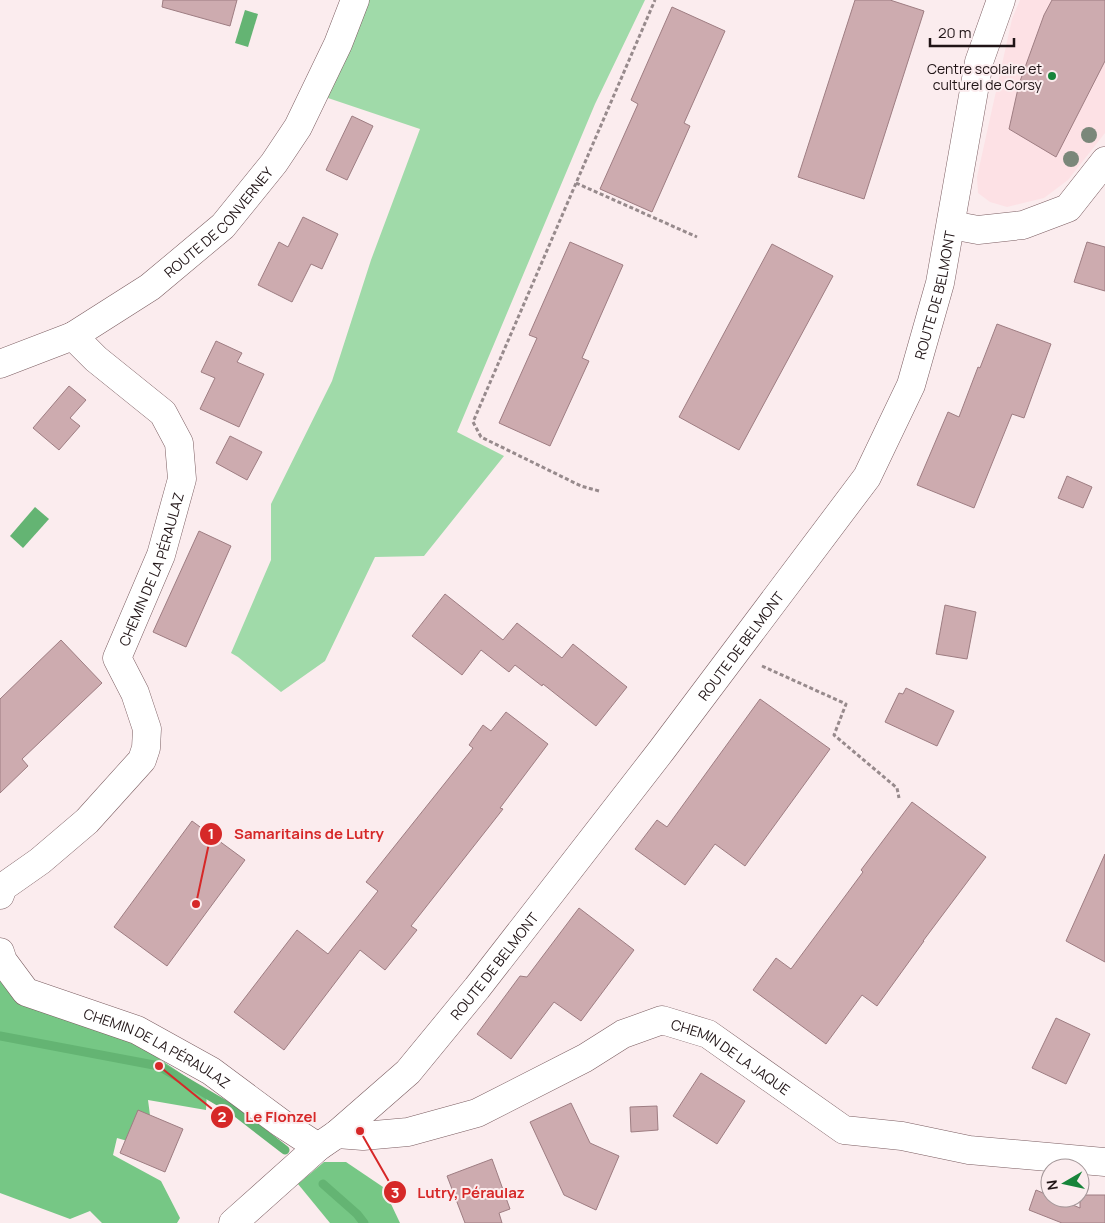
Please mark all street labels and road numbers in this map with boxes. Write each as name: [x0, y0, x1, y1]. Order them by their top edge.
street label: ROUTE DE CONVERNEY: [159, 163, 277, 281]
street label: ROUTE DE BELMONT: [909, 229, 959, 361]
street label: CHEMIN DE LA PÉRAULAZ: [114, 490, 187, 649]
street label: ROUTE DE BELMONT: [693, 587, 788, 704]
street label: ROUTE DE BELMONT: [446, 908, 542, 1023]
street label: CHEMIN DE LA PÉRAULAZ: [81, 1003, 235, 1092]
street label: CHEMIN DE LA JAQUE: [669, 1014, 794, 1099]

